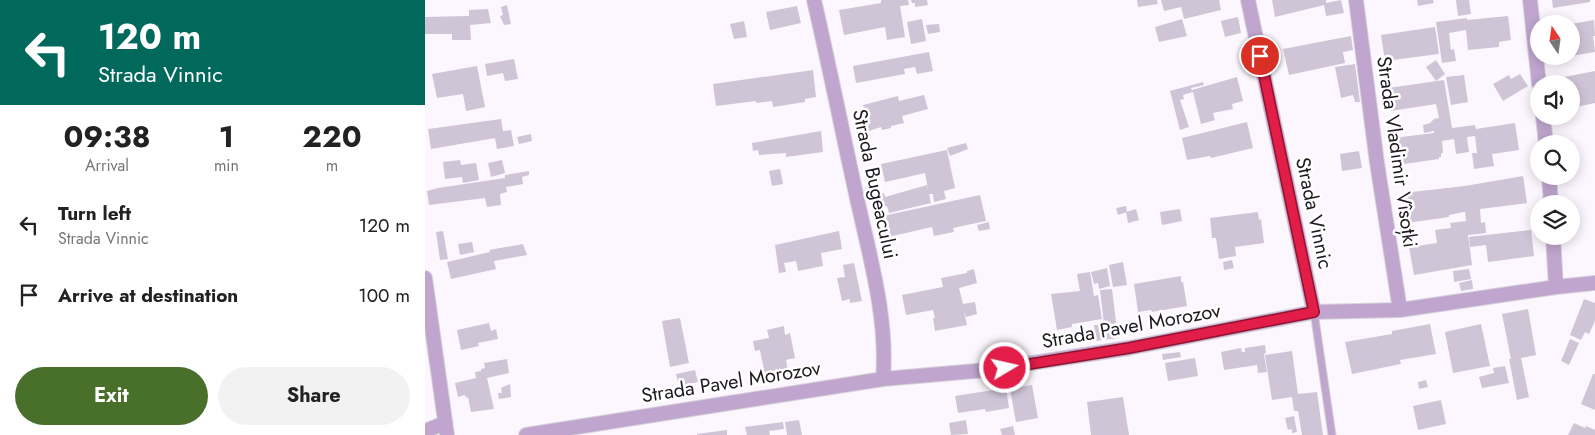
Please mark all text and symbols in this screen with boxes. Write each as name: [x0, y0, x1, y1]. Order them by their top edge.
text: 120 m: [98, 12, 201, 62]
north arrow: [1530, 15, 1580, 65]
map controls: [1530, 15, 1580, 245]
icon: left: [15, 20, 80, 85]
pin: [1239, 35, 1281, 77]
icon: arrive: [1246, 42, 1274, 70]
street label: Strada Vladimir Vîsoțki: [1369, 54, 1425, 250]
text: Strada Vinnic: [98, 58, 223, 90]
button: sound: [1530, 75, 1580, 125]
street label: Strada Bugeacului: [845, 106, 905, 262]
text: 09:38: [63, 115, 150, 158]
text: 1: [219, 115, 234, 158]
text: 220: [302, 115, 362, 158]
button: search: [1530, 135, 1580, 185]
text: Arrival: [85, 154, 129, 177]
text: min: [214, 154, 239, 177]
text: m: [326, 154, 338, 177]
street label: Strada Vinnic: [1288, 155, 1340, 271]
button: layers: [1530, 195, 1580, 245]
text: Turn left: [58, 200, 131, 227]
icon: left: [15, 211, 43, 239]
text: 120 m: [359, 212, 410, 239]
text: Strada Vinnic: [58, 227, 149, 250]
icon: arrive: [15, 281, 43, 309]
text: Arrive at destination: [58, 282, 238, 309]
text: 100 m: [358, 282, 410, 309]
street label: Strada Pavel Morozov: [1039, 296, 1223, 356]
position arrow: [978, 341, 1030, 393]
street label: Strada Pavel Morozov: [639, 353, 823, 410]
button: Exit: [15, 367, 208, 425]
button: Share: [218, 367, 410, 425]

